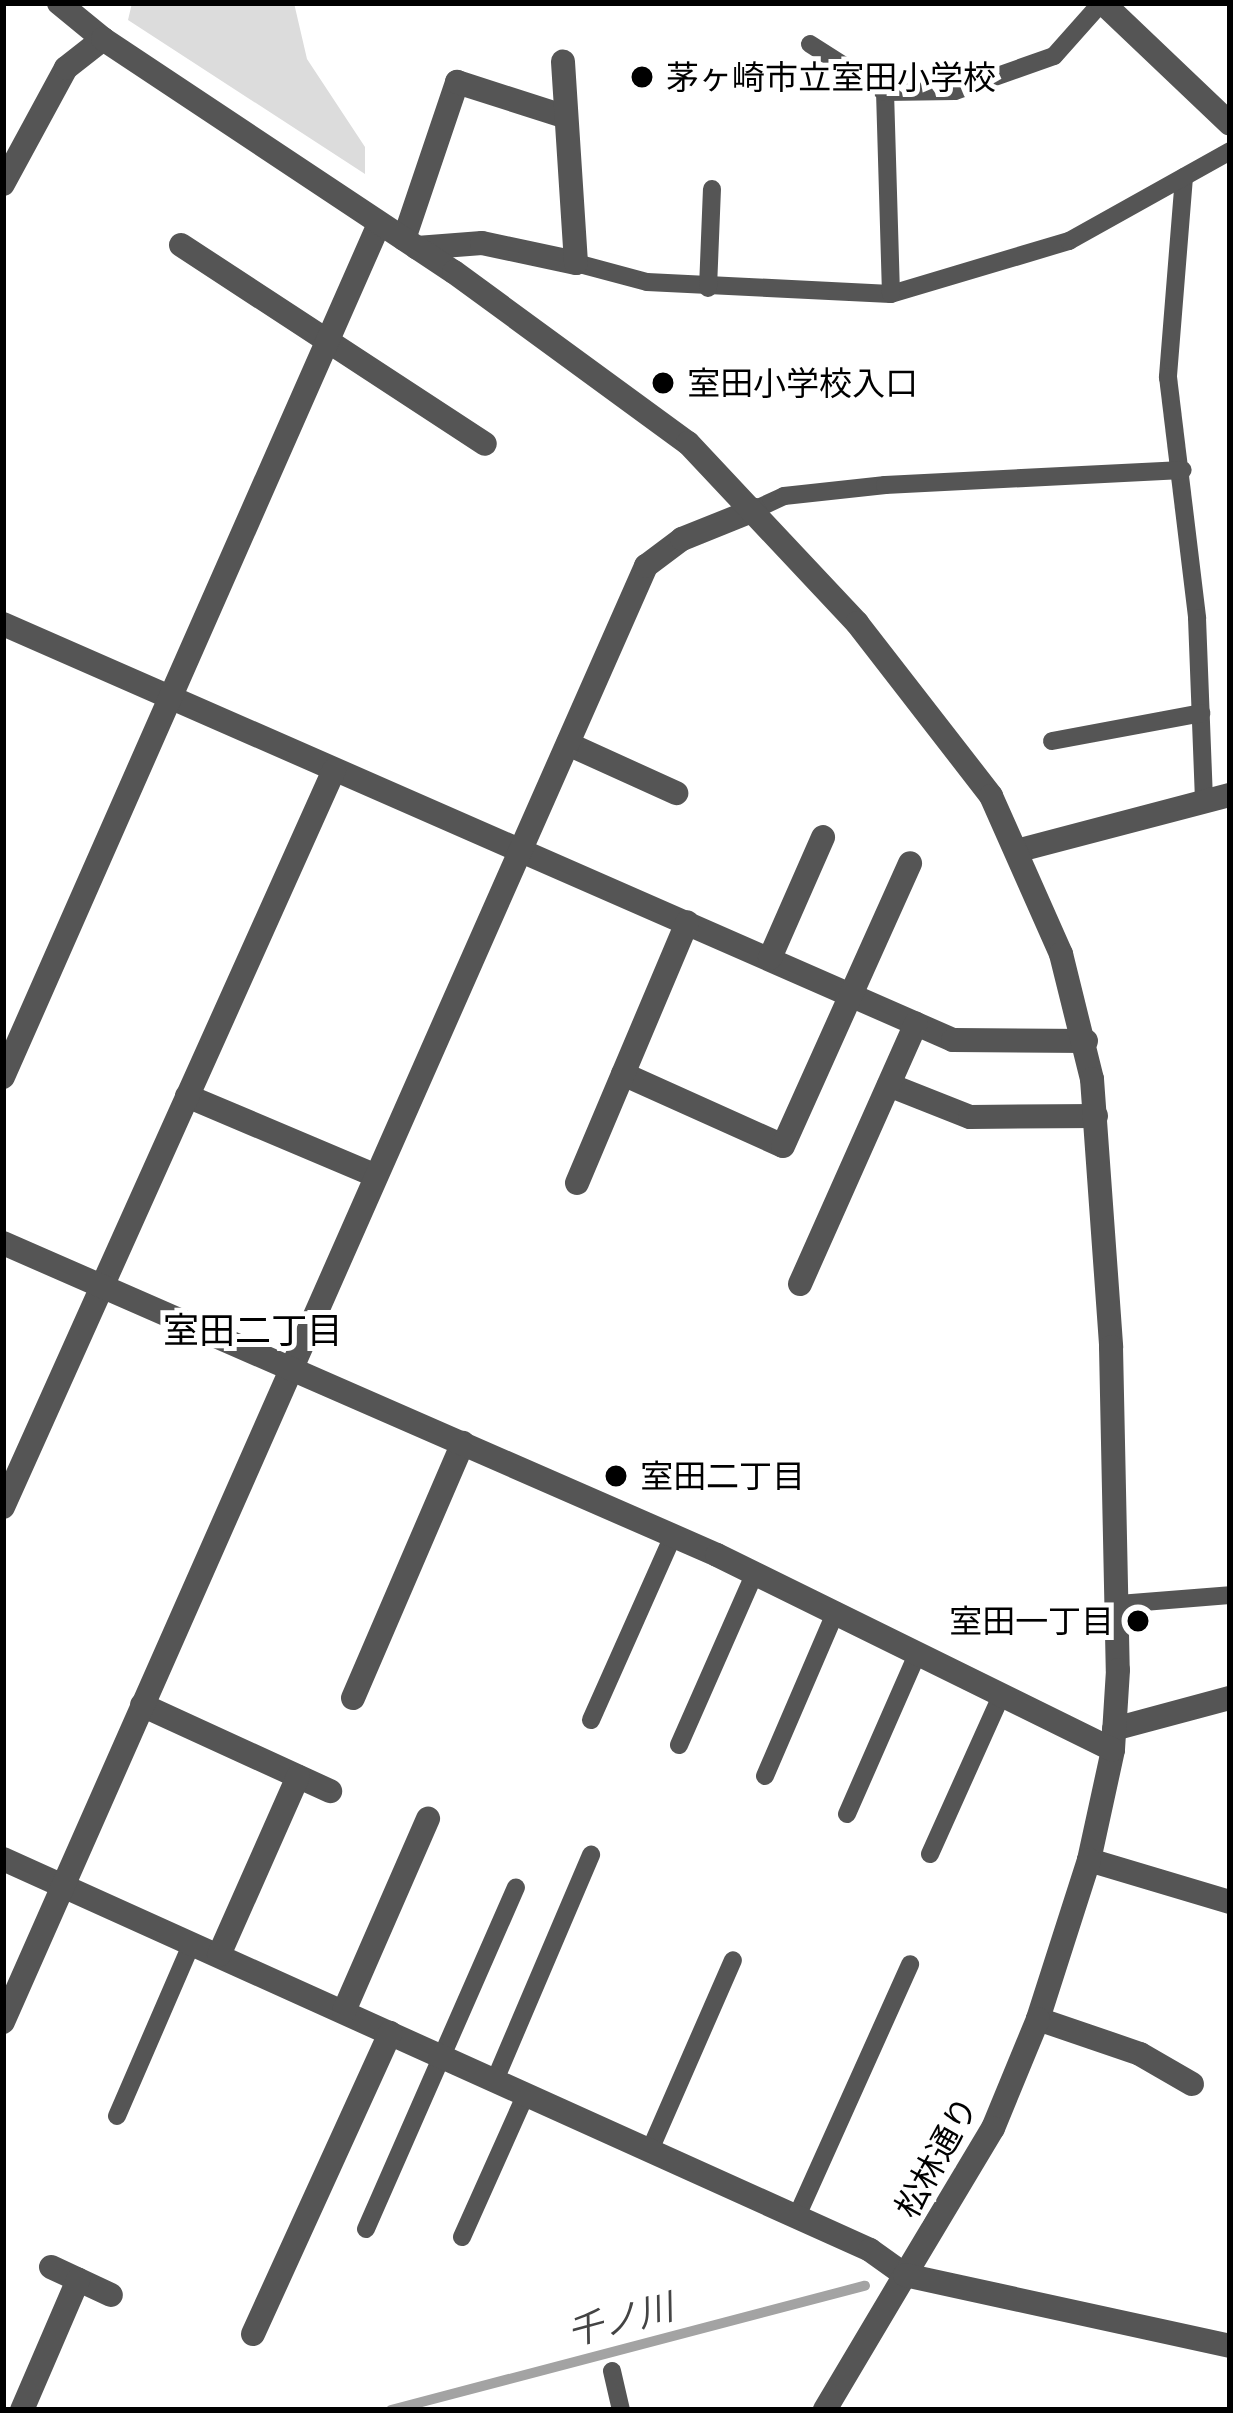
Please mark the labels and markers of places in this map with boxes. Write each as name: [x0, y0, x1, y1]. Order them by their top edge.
place label: 茅ヶ崎市立室田小学校: [666, 57, 996, 97]
marker: 茅ヶ崎市立室田小学校: [629, 64, 655, 90]
place label: 室田小学校入口: [687, 363, 918, 403]
marker: 室田小学校入口: [650, 370, 676, 396]
place label: 室田二丁目: [640, 1456, 805, 1496]
marker: 室田二丁目: [603, 1463, 629, 1489]
place label: 室田一丁目: [949, 1601, 1114, 1641]
marker: 室田一丁目: [1125, 1608, 1151, 1634]

